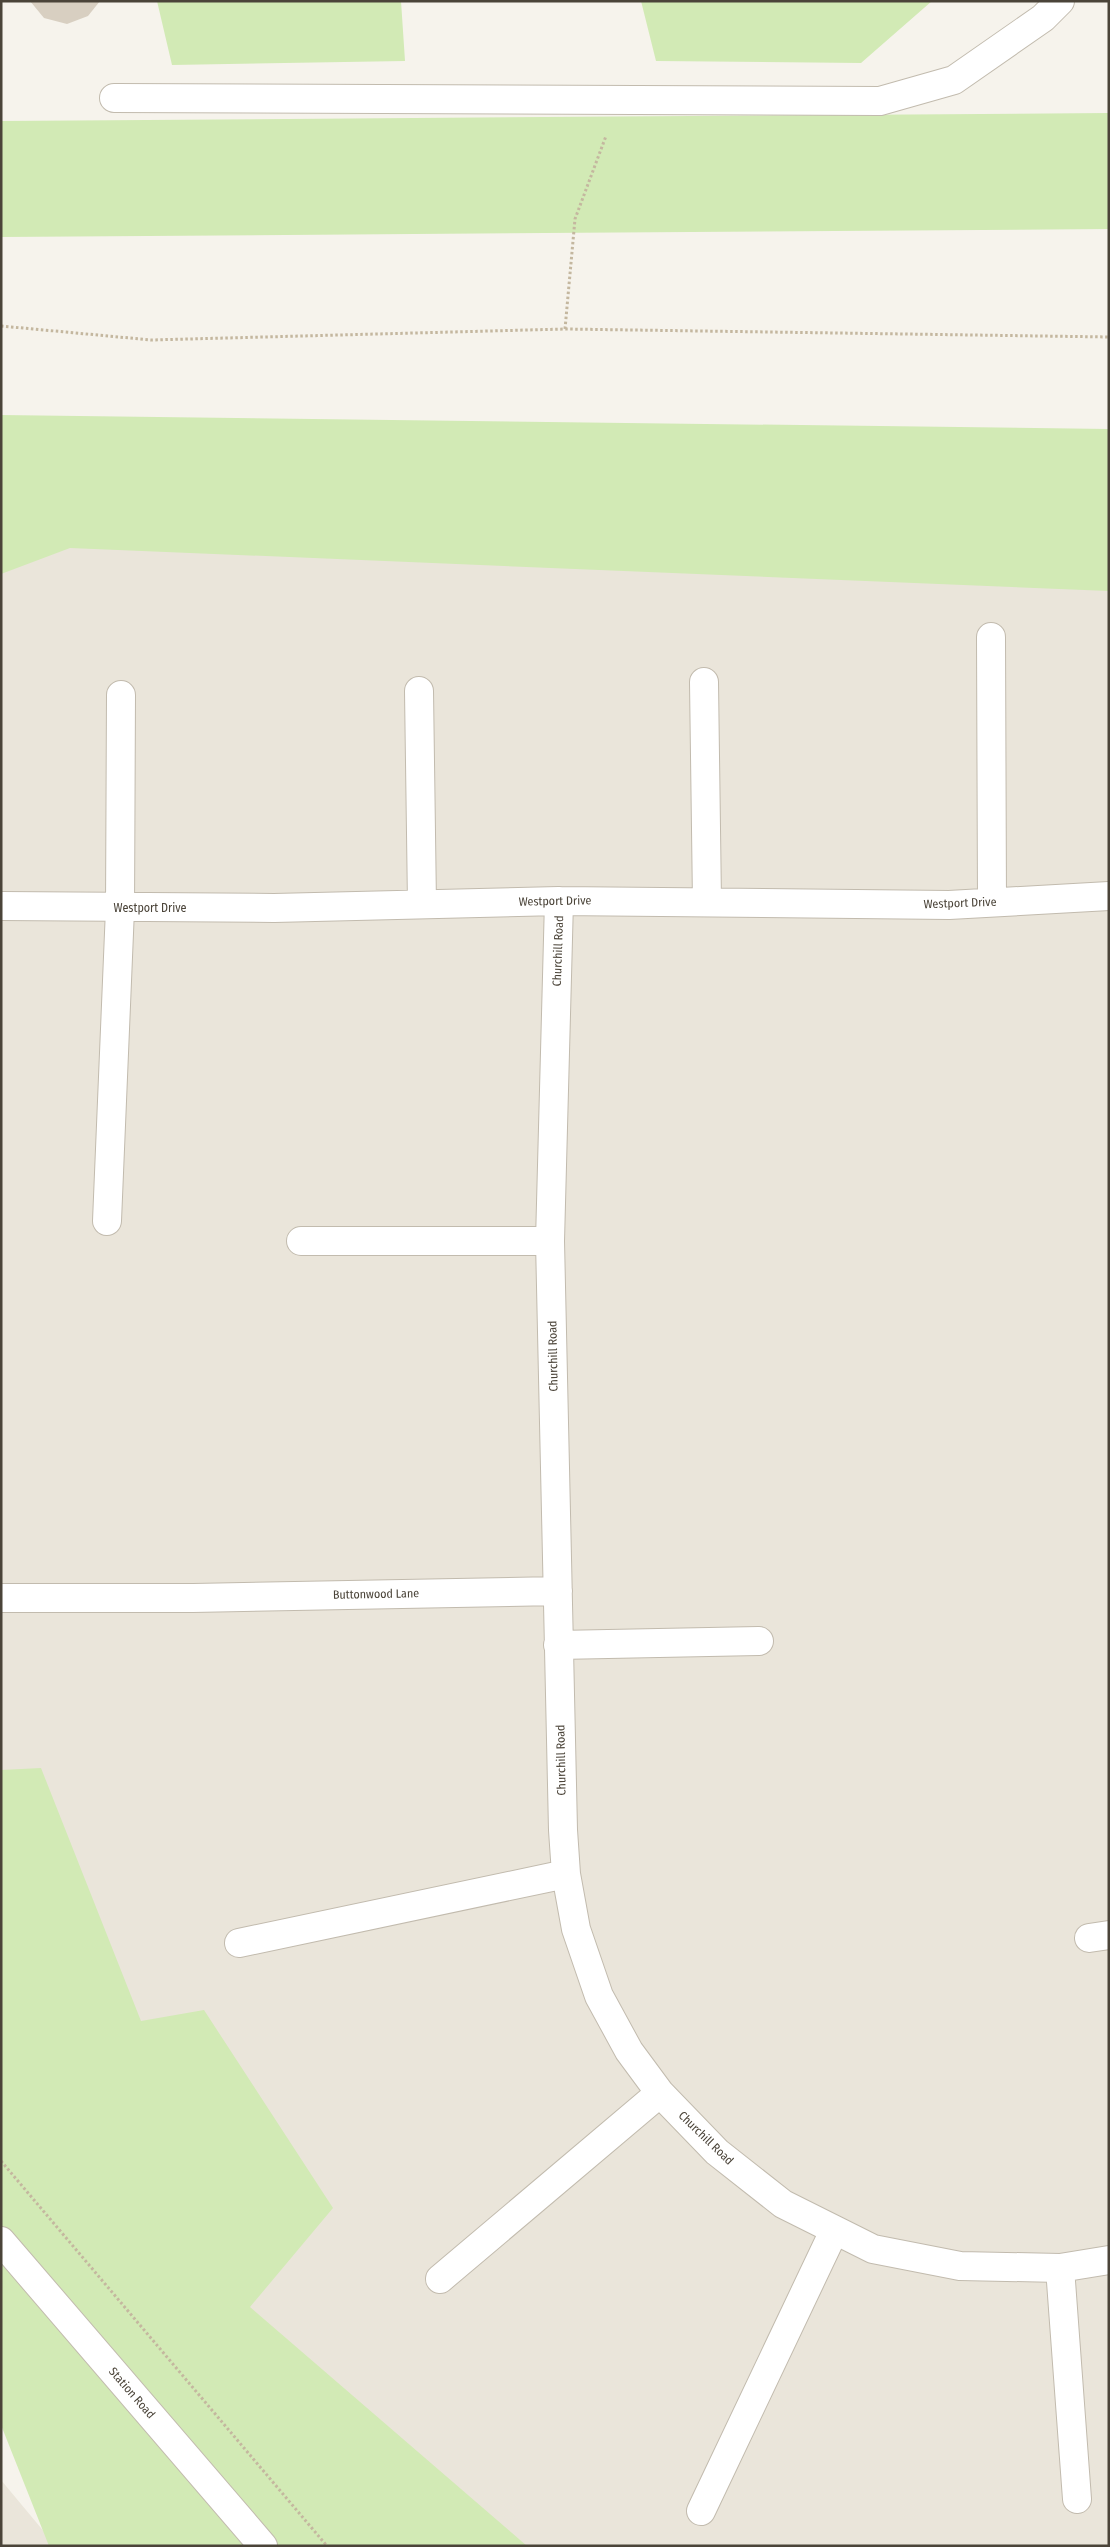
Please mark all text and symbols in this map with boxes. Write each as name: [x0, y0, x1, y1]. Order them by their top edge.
street label: Westport Drive: [518, 893, 592, 909]
street label: Westport Drive: [923, 895, 997, 911]
street label: Westport Drive: [114, 901, 187, 915]
street label: Churchill Road: [550, 915, 566, 987]
street label: Churchill Road: [545, 1320, 561, 1392]
street label: Buttonwood Lane: [333, 1586, 419, 1602]
street label: Churchill Road: [553, 1724, 569, 1796]
street label: Churchill Road: [676, 2108, 736, 2168]
street label: Station Road: [106, 2365, 158, 2421]

